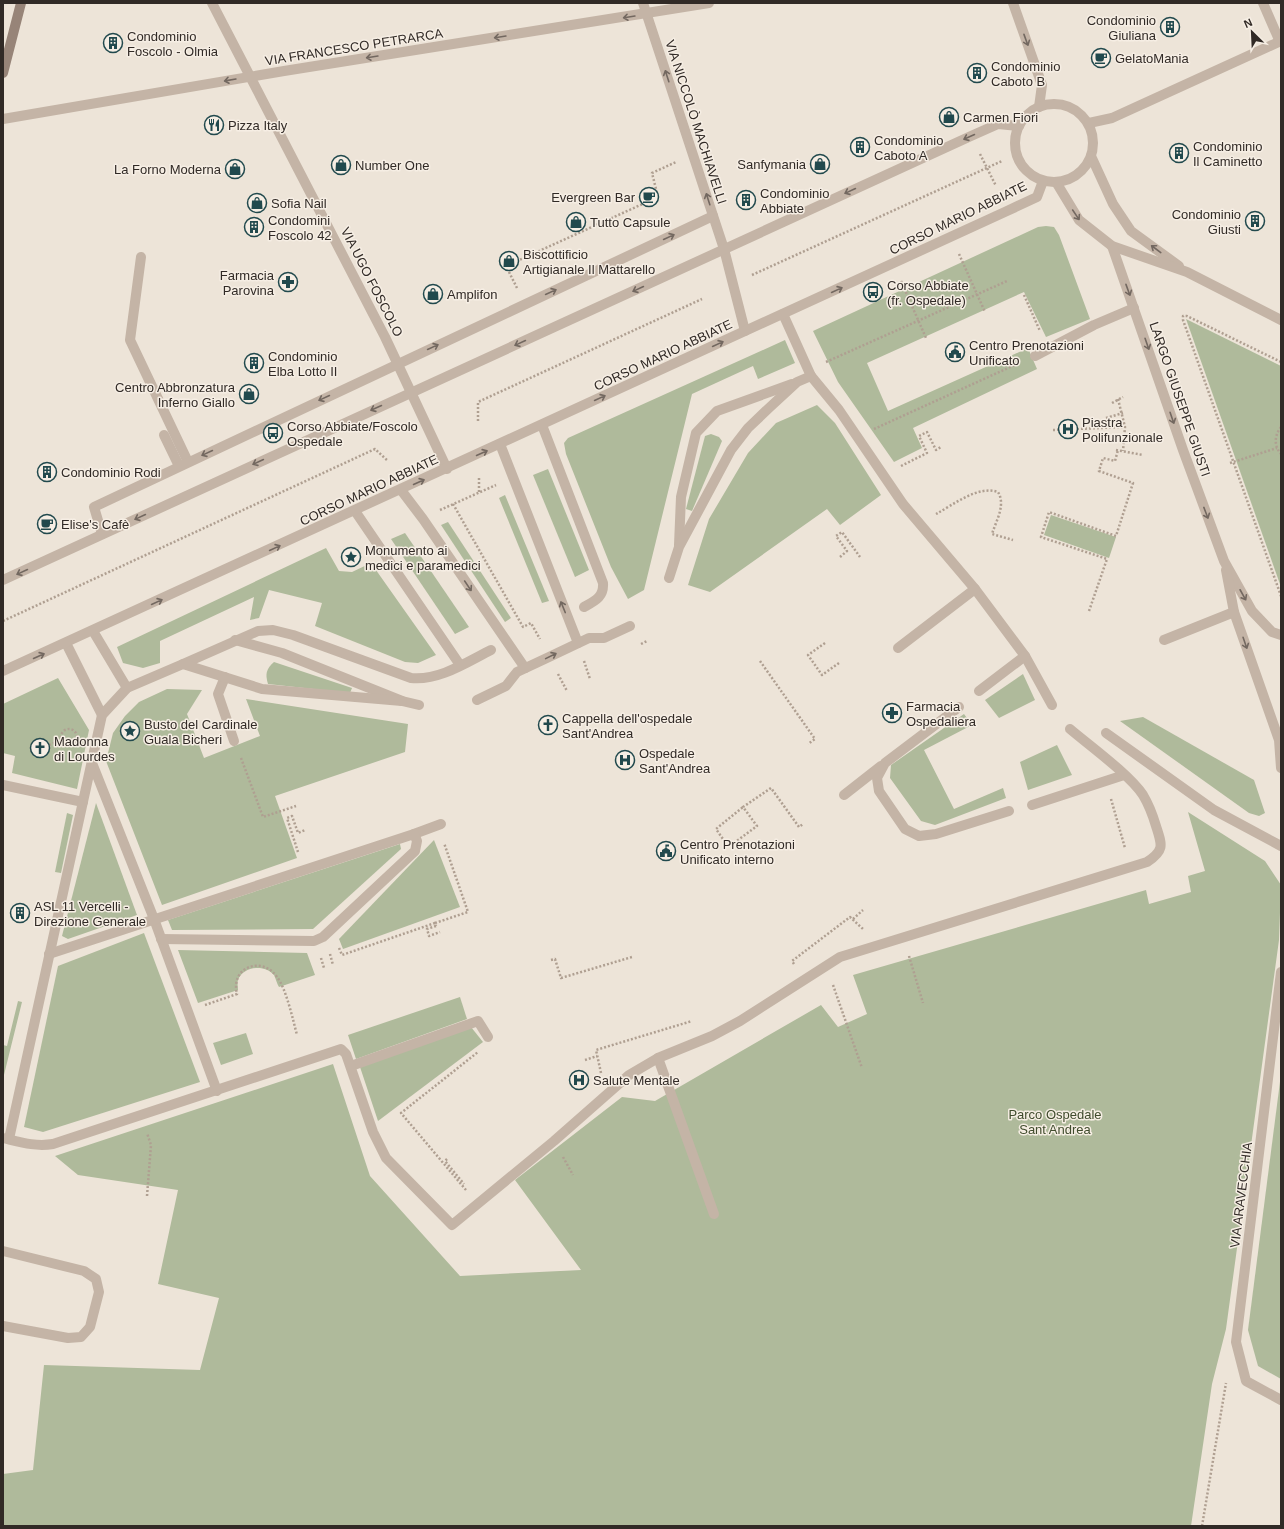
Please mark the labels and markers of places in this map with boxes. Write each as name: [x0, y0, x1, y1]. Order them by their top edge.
place label: Condominio Giuliana: [1087, 13, 1157, 43]
building icon: Condominio Giuliana: [1159, 16, 1181, 38]
place label: Condominio Foscolo - Olmia: [127, 29, 219, 59]
building icon: Condominio Foscolo - Olmia: [102, 32, 124, 54]
cafe icon: GelatoMania: [1090, 47, 1112, 69]
place label: GelatoMania: [1115, 51, 1189, 66]
place label: Condominio Caboto B: [991, 59, 1060, 89]
building icon: Condominio Caboto B: [966, 62, 988, 84]
shop icon: Carmen Fiori: [938, 106, 960, 128]
place label: Carmen Fiori: [963, 110, 1038, 125]
restaurant icon: Pizza Italy: [203, 114, 225, 136]
place label: Pizza Italy: [228, 118, 288, 133]
place label: Condominio Caboto A: [874, 133, 943, 163]
building icon: Condominio Caboto A: [849, 136, 871, 158]
place label: Condominio Il Caminetto: [1193, 139, 1262, 169]
building icon: Condominio Il Caminetto: [1168, 142, 1190, 164]
shop icon: Sanfymania: [809, 153, 831, 175]
shop icon: Number One: [330, 154, 352, 176]
place label: Sanfymania: [737, 157, 807, 172]
shop icon: La Forno Moderna: [224, 158, 246, 180]
place label: Number One: [355, 158, 429, 173]
place label: La Forno Moderna: [114, 162, 222, 177]
cafe icon: Evergreen Bar: [638, 186, 660, 208]
place label: Condominio Abbiate: [760, 186, 829, 216]
building icon: Condominio Abbiate: [735, 189, 757, 211]
place label: Evergreen Bar: [551, 190, 636, 205]
shop icon: Sofia Nail: [246, 192, 268, 214]
place label: Sofia Nail: [271, 196, 327, 211]
place label: Condominio Giusti: [1172, 207, 1241, 237]
building icon: Condominio Giusti: [1244, 210, 1266, 232]
shop icon: Tutto Capsule: [565, 211, 587, 233]
place label: Condomini Foscolo 42: [268, 213, 332, 243]
place label: Tutto Capsule: [590, 215, 670, 230]
building icon: Condomini Foscolo 42: [243, 216, 265, 238]
place label: Biscottificio Artigianale Il Mattarello: [523, 247, 655, 277]
shop icon: Biscottificio Artigianale Il Mattarello: [498, 250, 520, 272]
place label: Farmacia Parovina: [220, 268, 275, 298]
pharmacy icon: Farmacia Parovina: [277, 271, 299, 293]
place label: Corso Abbiate (fr. Ospedale): [887, 278, 969, 308]
bus stop icon: Corso Abbiate (fr. Ospedale): [862, 281, 884, 303]
shop icon: Amplifon: [422, 283, 444, 305]
place label: Amplifon: [447, 287, 498, 302]
place label: Centro Prenotazioni Unificato: [969, 338, 1084, 368]
public building icon: Centro Prenotazioni Unificato: [944, 341, 966, 363]
place label: Condominio Elba Lotto II: [268, 349, 337, 379]
building icon: Condominio Elba Lotto II: [243, 352, 265, 374]
place label: Centro Abbronzatura Inferno Giallo: [115, 380, 236, 410]
shop icon: Centro Abbronzatura Inferno Giallo: [238, 383, 260, 405]
place label: Piastra Polifunzionale: [1082, 415, 1163, 445]
hospital icon: Piastra Polifunzionale: [1057, 418, 1079, 440]
place label: Corso Abbiate/Foscolo Ospedale: [287, 419, 418, 449]
bus stop icon: Corso Abbiate/Foscolo Ospedale: [262, 422, 284, 444]
building icon: Condominio Rodi: [36, 461, 58, 483]
place label: Condominio Rodi: [61, 465, 161, 480]
cafe icon: Elise's Cafè: [36, 513, 58, 535]
place label: Elise's Cafè: [61, 517, 129, 532]
place label: Monumento ai medici e paramedici: [365, 543, 481, 573]
place icon: Monumento ai medici e paramedici: [340, 546, 362, 568]
place label: Farmacia Ospedaliera: [906, 699, 977, 729]
pharmacy icon: Farmacia Ospedaliera: [881, 702, 903, 724]
place label: Cappella dell'ospedale Sant'Andrea: [562, 711, 692, 741]
church icon: Cappella dell'ospedale Sant'Andrea: [537, 714, 559, 736]
place label: Busto del Cardinale Guala Bicheri: [144, 717, 257, 747]
place icon: Busto del Cardinale Guala Bicheri: [119, 720, 141, 742]
place label: Madonna di Lourdes: [54, 734, 115, 764]
church icon: Madonna di Lourdes: [29, 737, 51, 759]
place label: Ospedale Sant'Andrea: [639, 746, 711, 776]
hospital icon: Ospedale Sant'Andrea: [614, 749, 636, 771]
place label: Centro Prenotazioni Unificato interno: [680, 837, 795, 867]
public building icon: Centro Prenotazioni Unificato interno: [655, 840, 677, 862]
place label: ASL 11 Vercelli - Direzione Generale: [34, 899, 146, 929]
building icon: ASL 11 Vercelli - Direzione Generale: [9, 902, 31, 924]
hospital icon: Salute Mentale: [568, 1069, 590, 1091]
place label: Salute Mentale: [593, 1073, 680, 1088]

